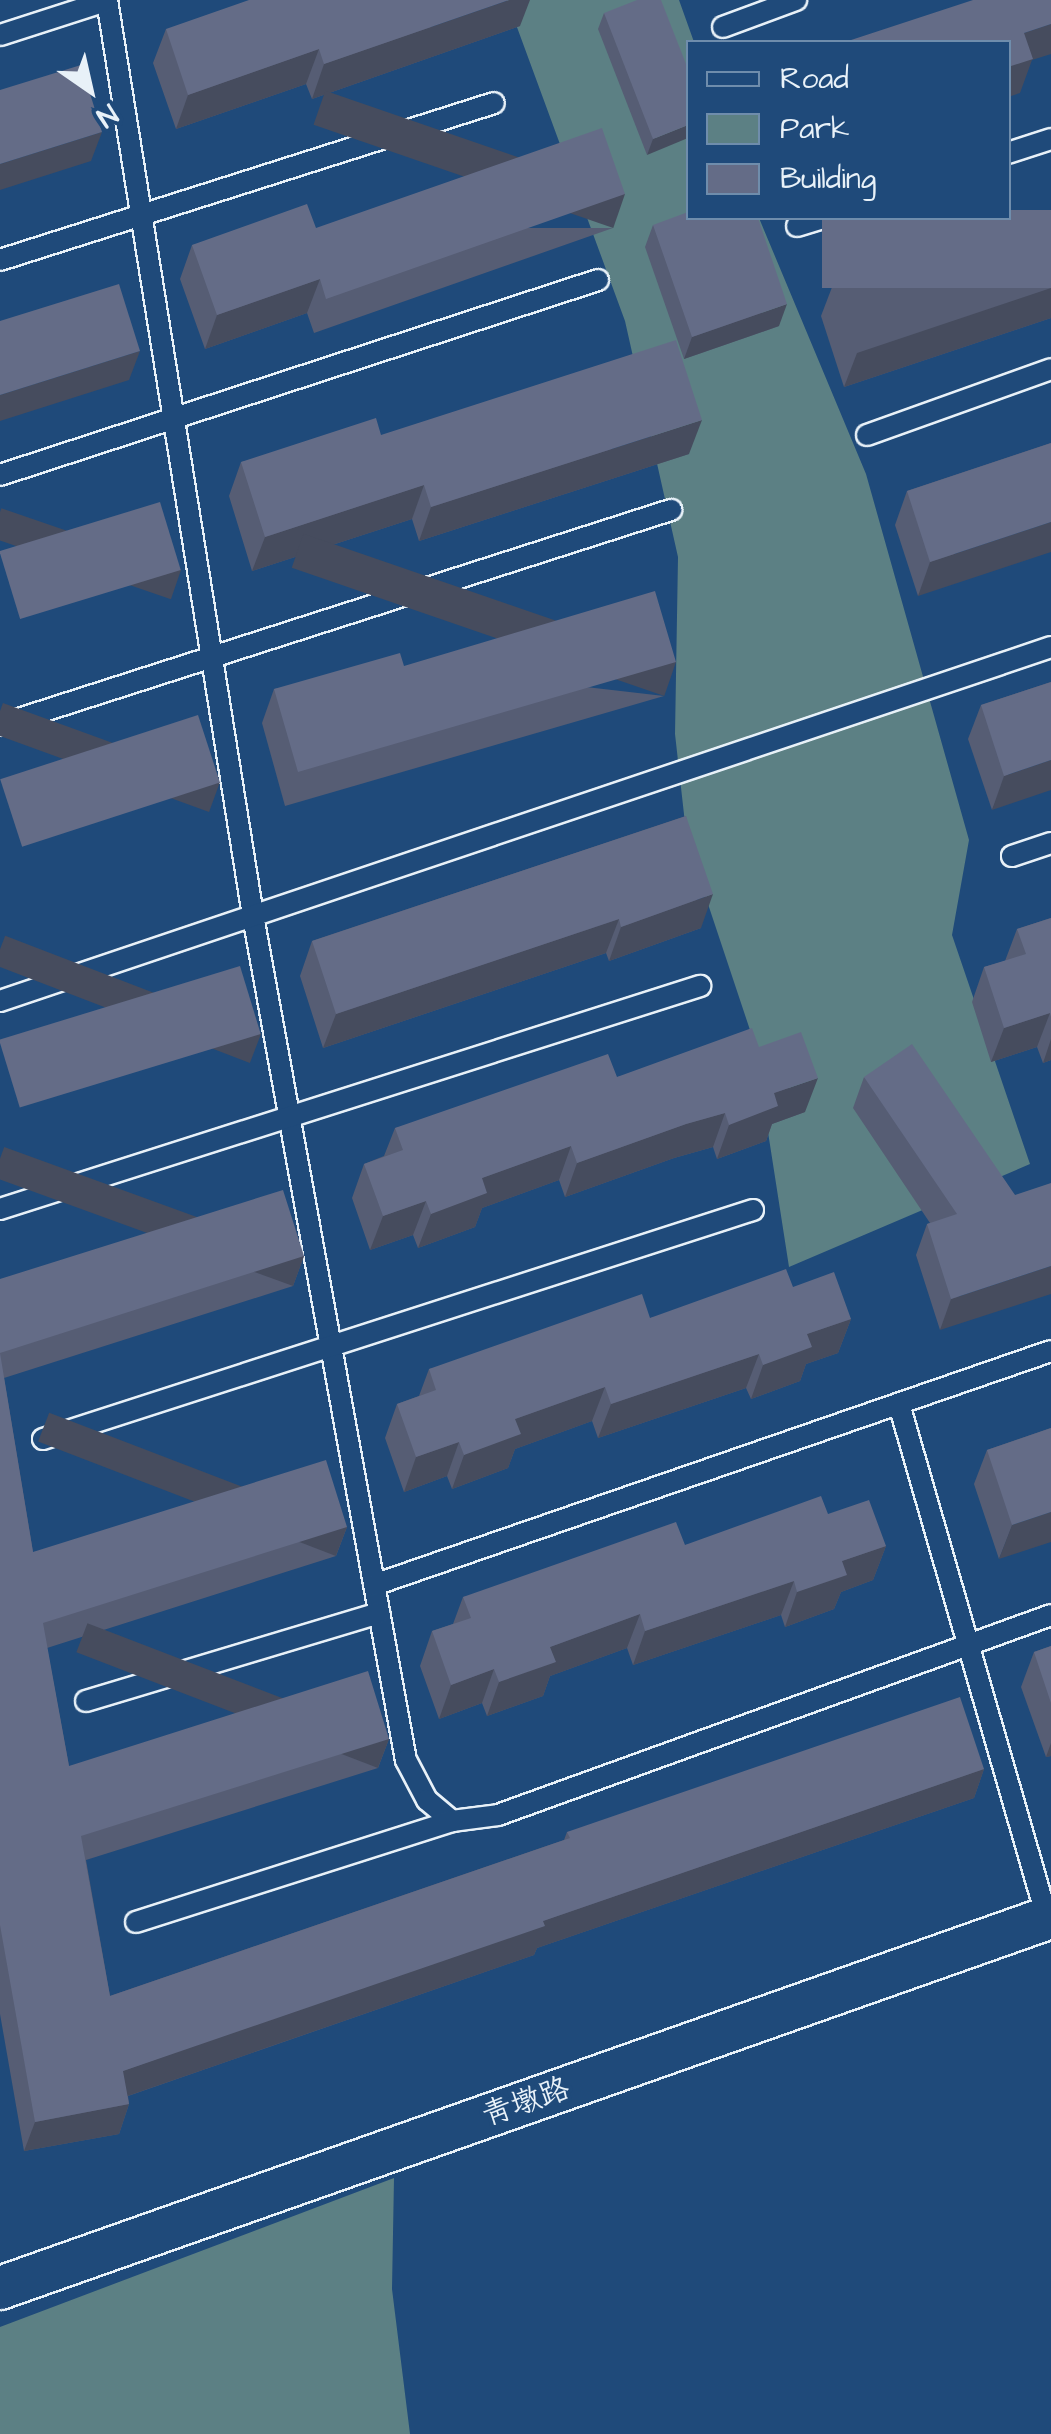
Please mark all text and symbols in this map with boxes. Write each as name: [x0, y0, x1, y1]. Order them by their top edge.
north arrow: [40, 40, 140, 140]
legend: [686, 40, 1011, 220]
text: Road: [780, 58, 849, 100]
text: N: [89, 94, 125, 136]
text: Park: [780, 108, 849, 150]
text: Building: [780, 158, 876, 200]
street label: 青墩路: [478, 2070, 574, 2134]

